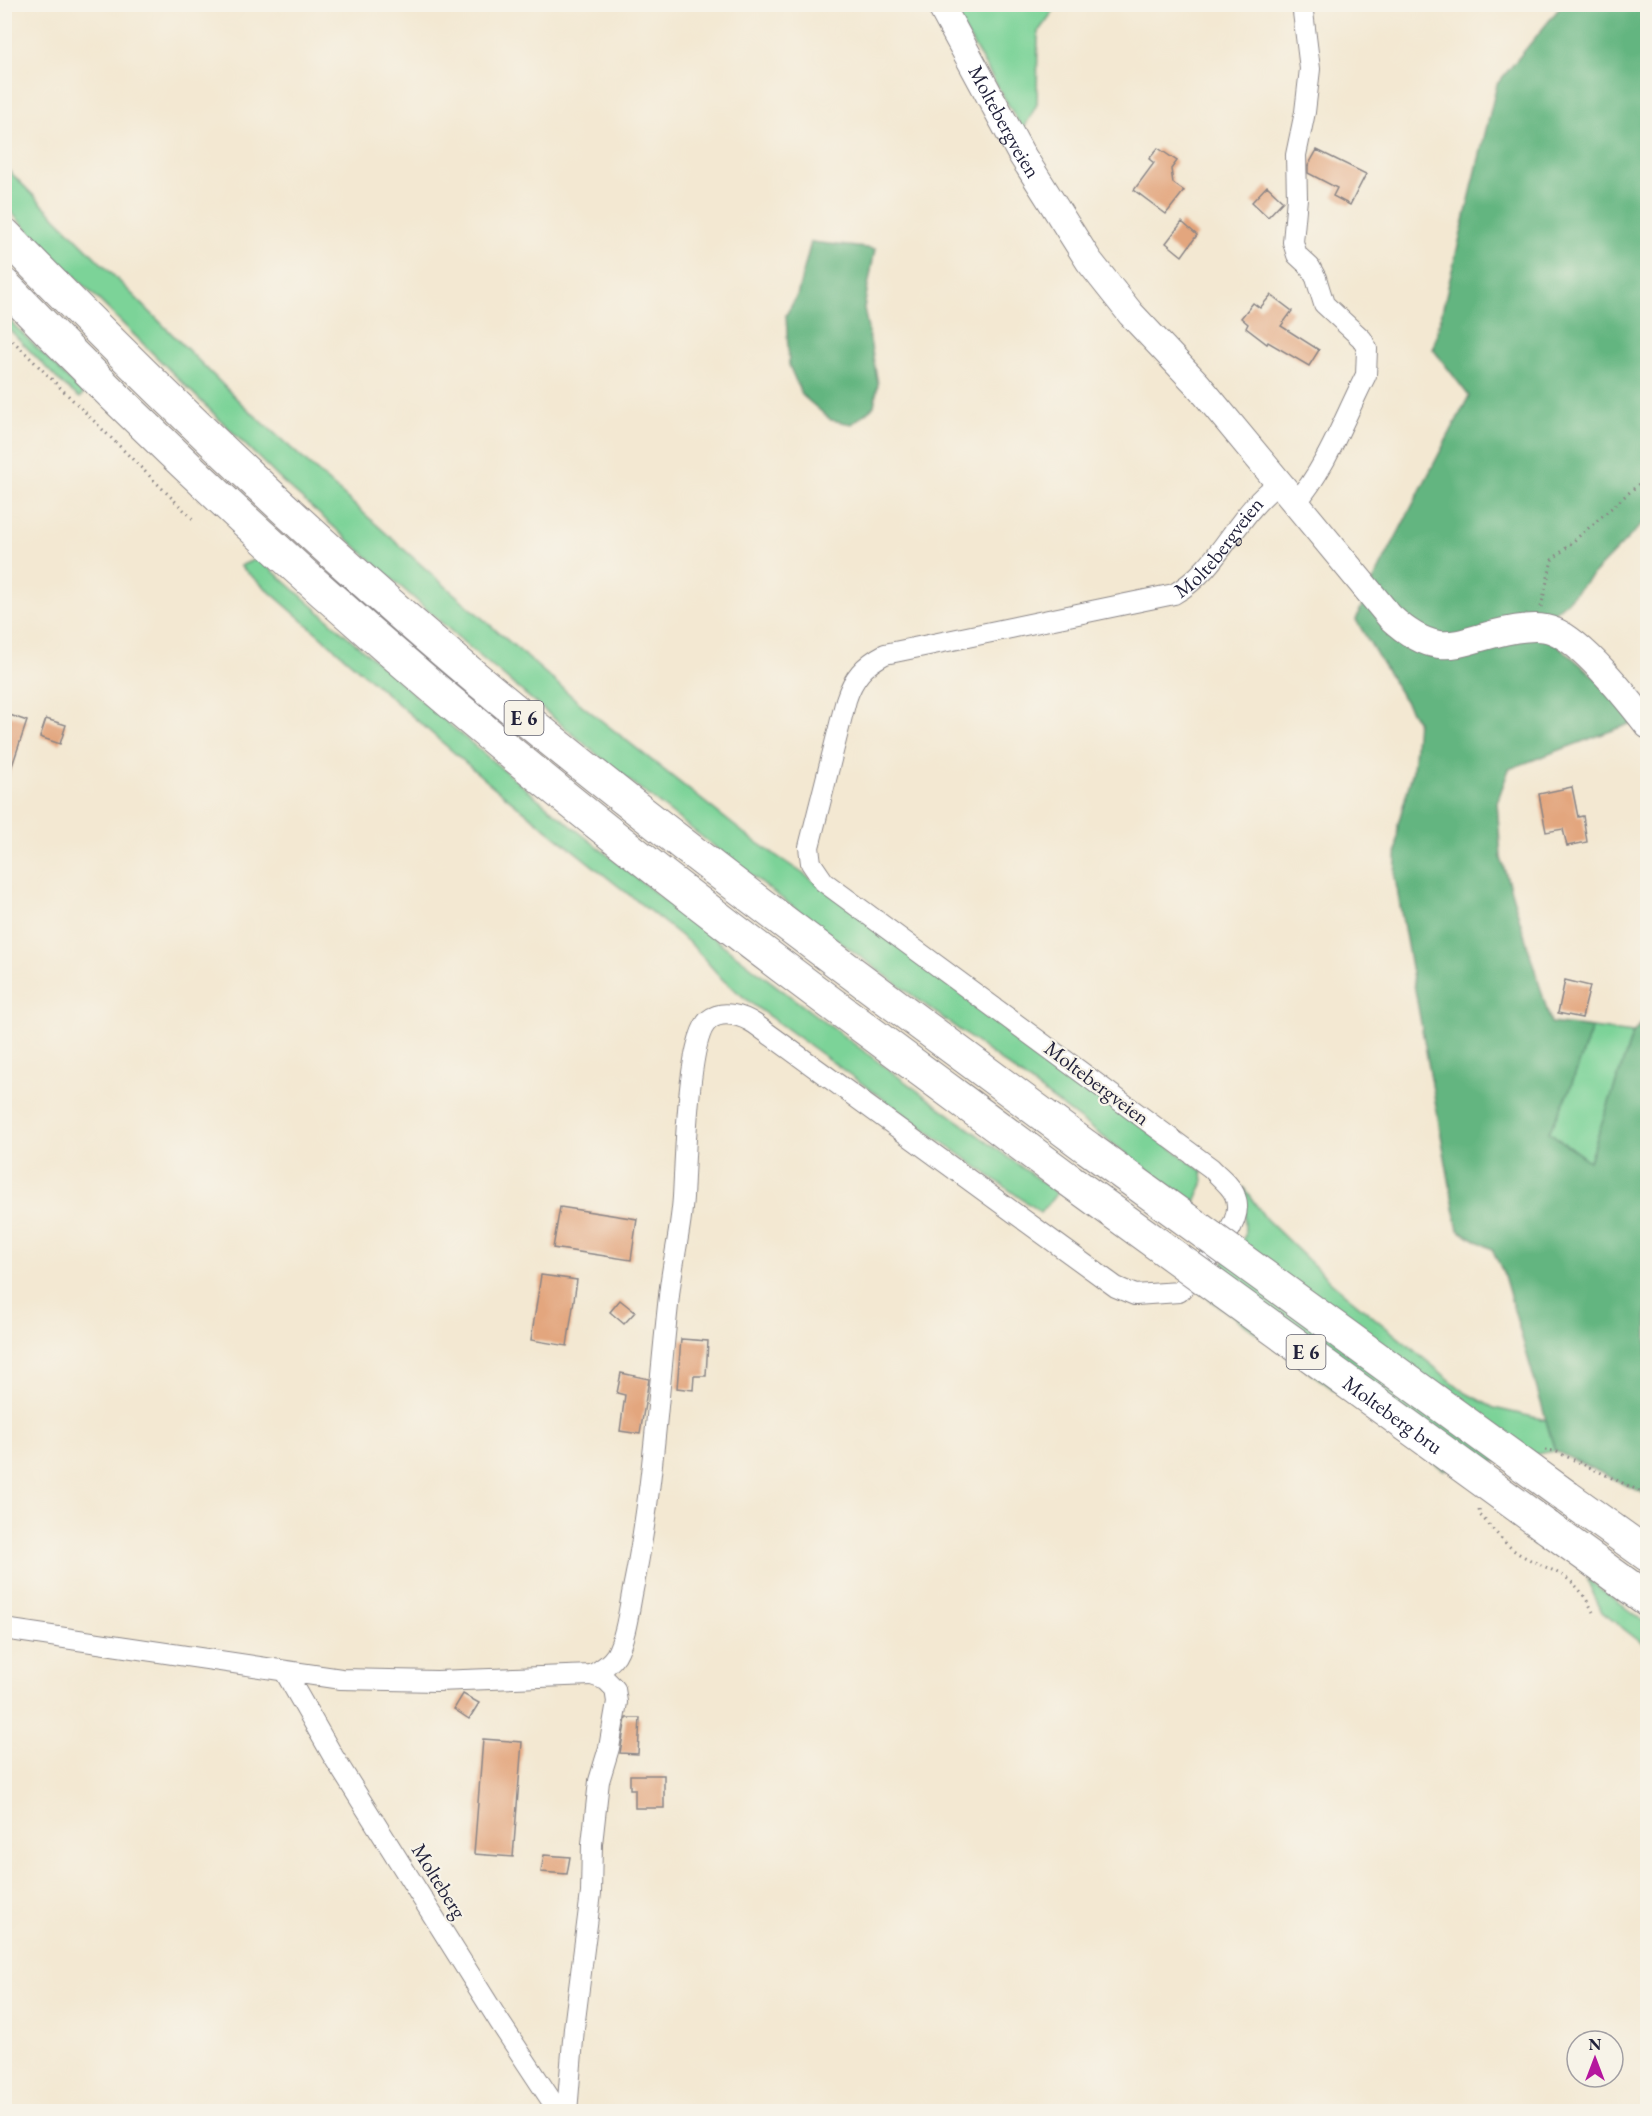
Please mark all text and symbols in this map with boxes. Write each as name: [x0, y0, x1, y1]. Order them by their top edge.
street label: Moltebergveien: [963, 60, 1047, 183]
street label: Moltebergveien: [1168, 491, 1269, 604]
road number: E 6: [504, 701, 544, 735]
street label: Moltebergveien: [1039, 1034, 1155, 1131]
road number: E 6: [1286, 1335, 1326, 1369]
street label: Molteberg bru: [1338, 1369, 1448, 1460]
street label: Molteberg: [406, 1838, 473, 1924]
north arrow: [1565, 2029, 1625, 2089]
text: N: [1589, 2034, 1602, 2055]

